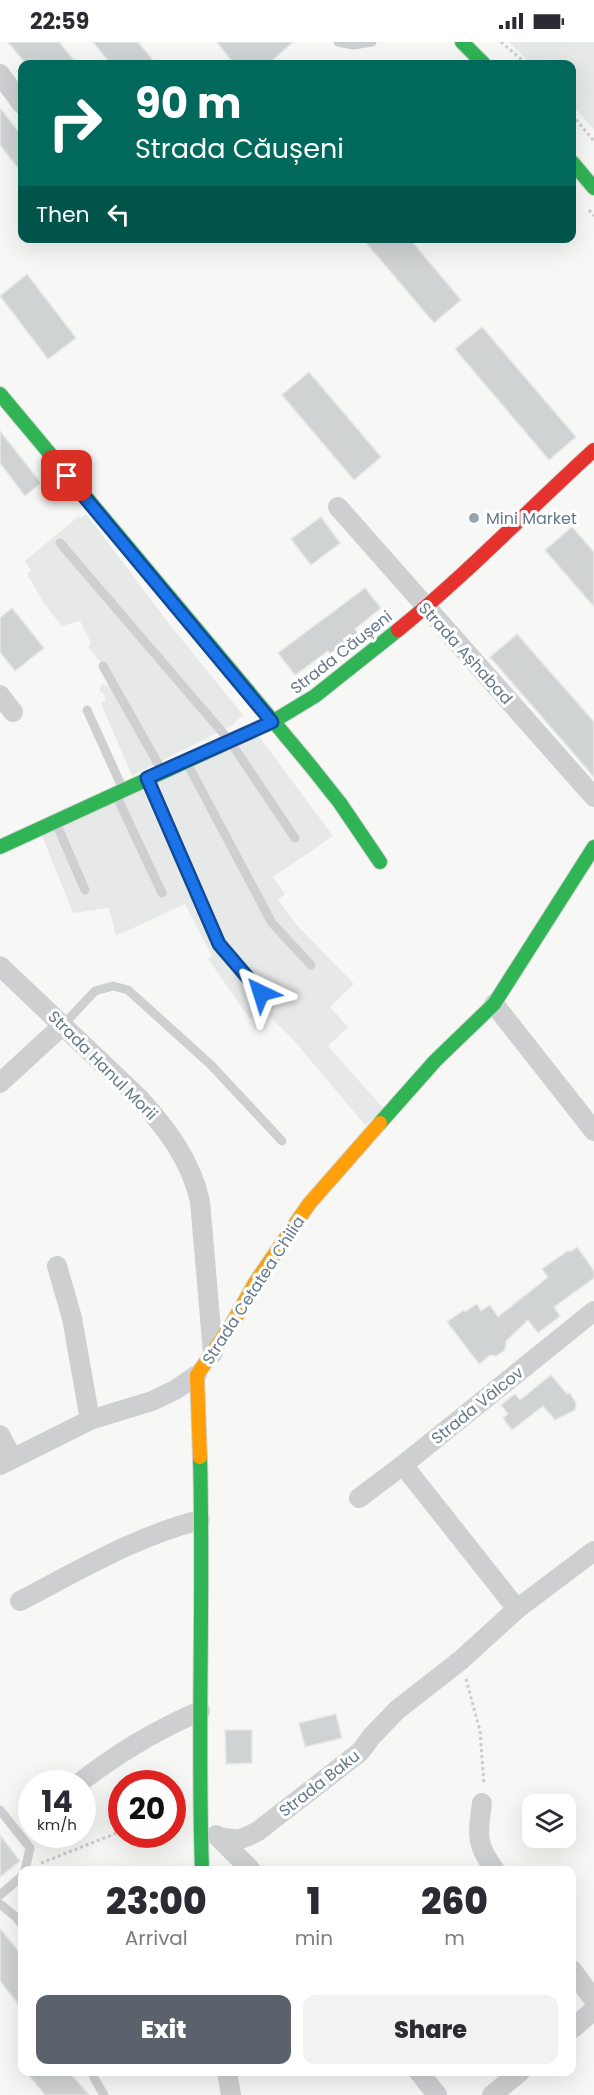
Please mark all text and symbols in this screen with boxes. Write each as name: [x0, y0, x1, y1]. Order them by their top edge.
text: 22:59: [30, 6, 89, 37]
text: 90 m: [135, 74, 242, 133]
icon: right: [36, 84, 114, 162]
text: Strada Căușeni: [135, 130, 344, 167]
icon: left: [102, 198, 135, 231]
text: Then: [36, 199, 90, 230]
pin: [41, 450, 92, 501]
icon: arrive: [50, 459, 83, 492]
place label: Mini Market: [486, 507, 577, 530]
marker: Mini Market: [467, 511, 481, 525]
street label: Strada Așhabad: [413, 597, 518, 710]
street label: Strada Căușeni: [285, 605, 397, 700]
position arrow: [229, 961, 293, 1025]
street label: Strada Hanul Morii: [43, 1005, 163, 1125]
street label: Strada Cetatea Chilia: [197, 1212, 310, 1369]
street label: Strada Vâlcov: [426, 1361, 528, 1450]
street label: Strada Baku: [274, 1744, 365, 1822]
speed limit sign: 20: [108, 1770, 186, 1848]
text: 14: [41, 1780, 73, 1823]
map controls: [522, 1794, 576, 1848]
button: layers: [522, 1794, 576, 1848]
text: km/h: [37, 1814, 77, 1835]
text: 23:00: [106, 1876, 207, 1927]
text: 1: [307, 1876, 321, 1927]
text: 260: [421, 1876, 488, 1927]
text: Arrival: [125, 1924, 188, 1952]
text: min: [295, 1924, 333, 1952]
text: m: [444, 1924, 465, 1952]
button: Exit: [36, 1995, 291, 2064]
button: Share: [303, 1995, 558, 2064]

